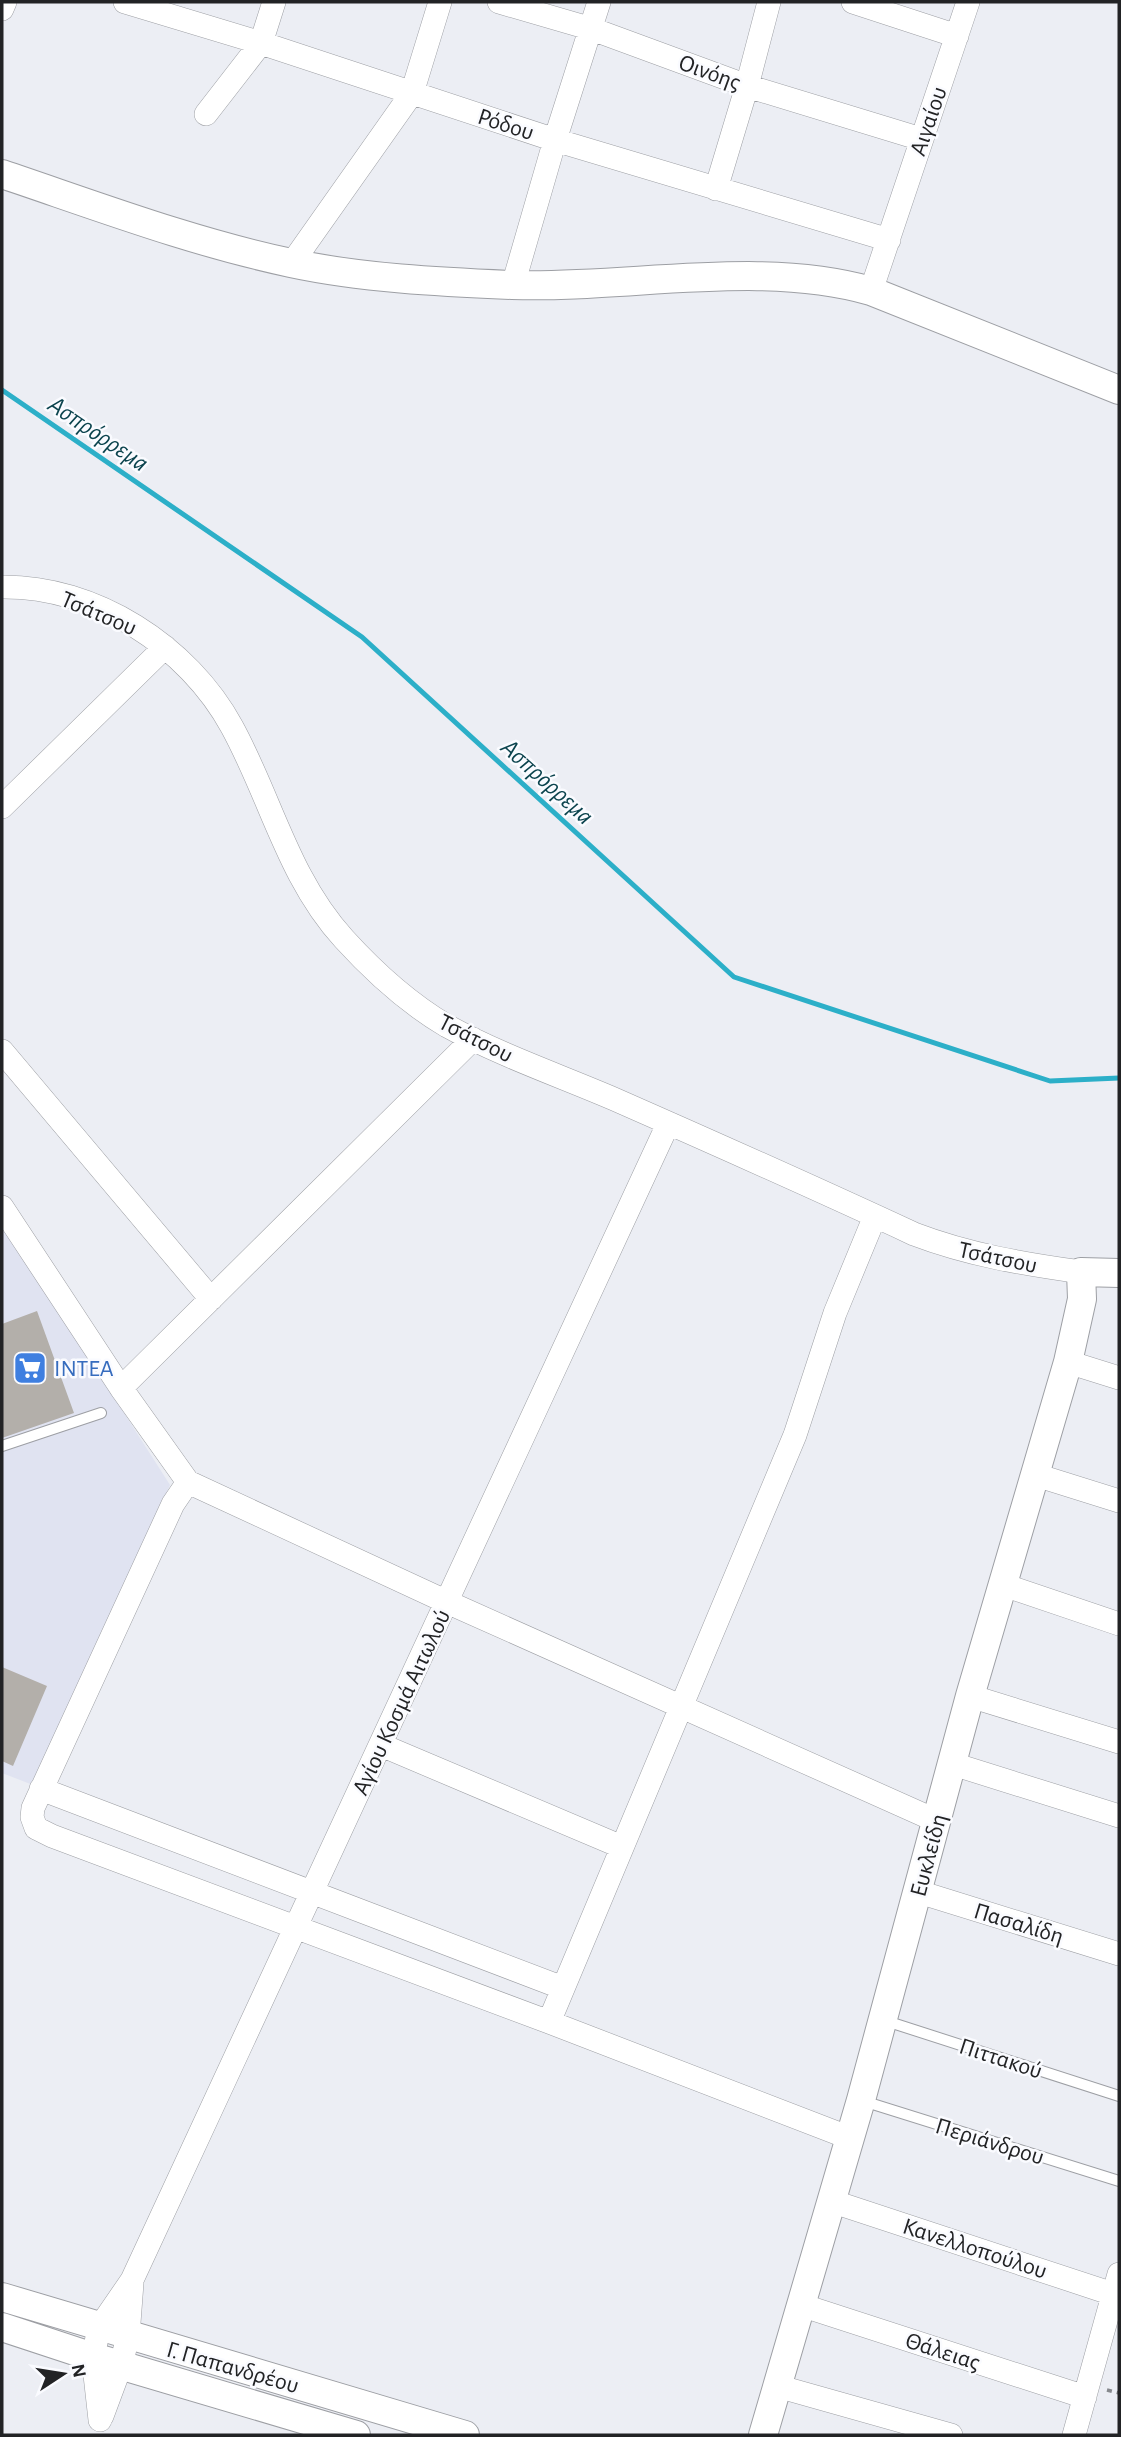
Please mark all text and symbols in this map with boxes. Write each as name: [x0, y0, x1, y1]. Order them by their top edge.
street label: Οινόης: [676, 51, 744, 95]
street label: Αιγαίου: [906, 84, 952, 159]
street label: Ρόδου: [475, 105, 537, 145]
water label: Ασπρόρρεμα: [43, 391, 153, 477]
street label: Τσάτσου: [57, 587, 140, 641]
water label: Ασπρόρρεμα: [495, 733, 598, 830]
street label: Τσάτσου: [435, 1010, 517, 1068]
street label: Τσάτσου: [956, 1238, 1039, 1278]
supermarket icon: INTEA: [11, 1349, 49, 1387]
place label: INTEA: [54, 1357, 114, 1381]
street label: Αγίου Κοσμά Αιτωλού: [348, 1606, 455, 1799]
street label: Ευκλείδη: [906, 1811, 952, 1899]
street label: Πασαλίδη: [971, 1899, 1066, 1949]
street label: Πιττακού: [956, 2034, 1045, 2084]
street label: Περιάνδρου: [933, 2114, 1047, 2170]
street label: Κανελλοπούλου: [900, 2214, 1050, 2284]
street label: Θάλειας: [902, 2329, 983, 2375]
street label: Γ. Παπανδρέου: [164, 2338, 301, 2398]
north arrow: [28, 2339, 98, 2409]
text: N: [67, 2362, 89, 2379]

